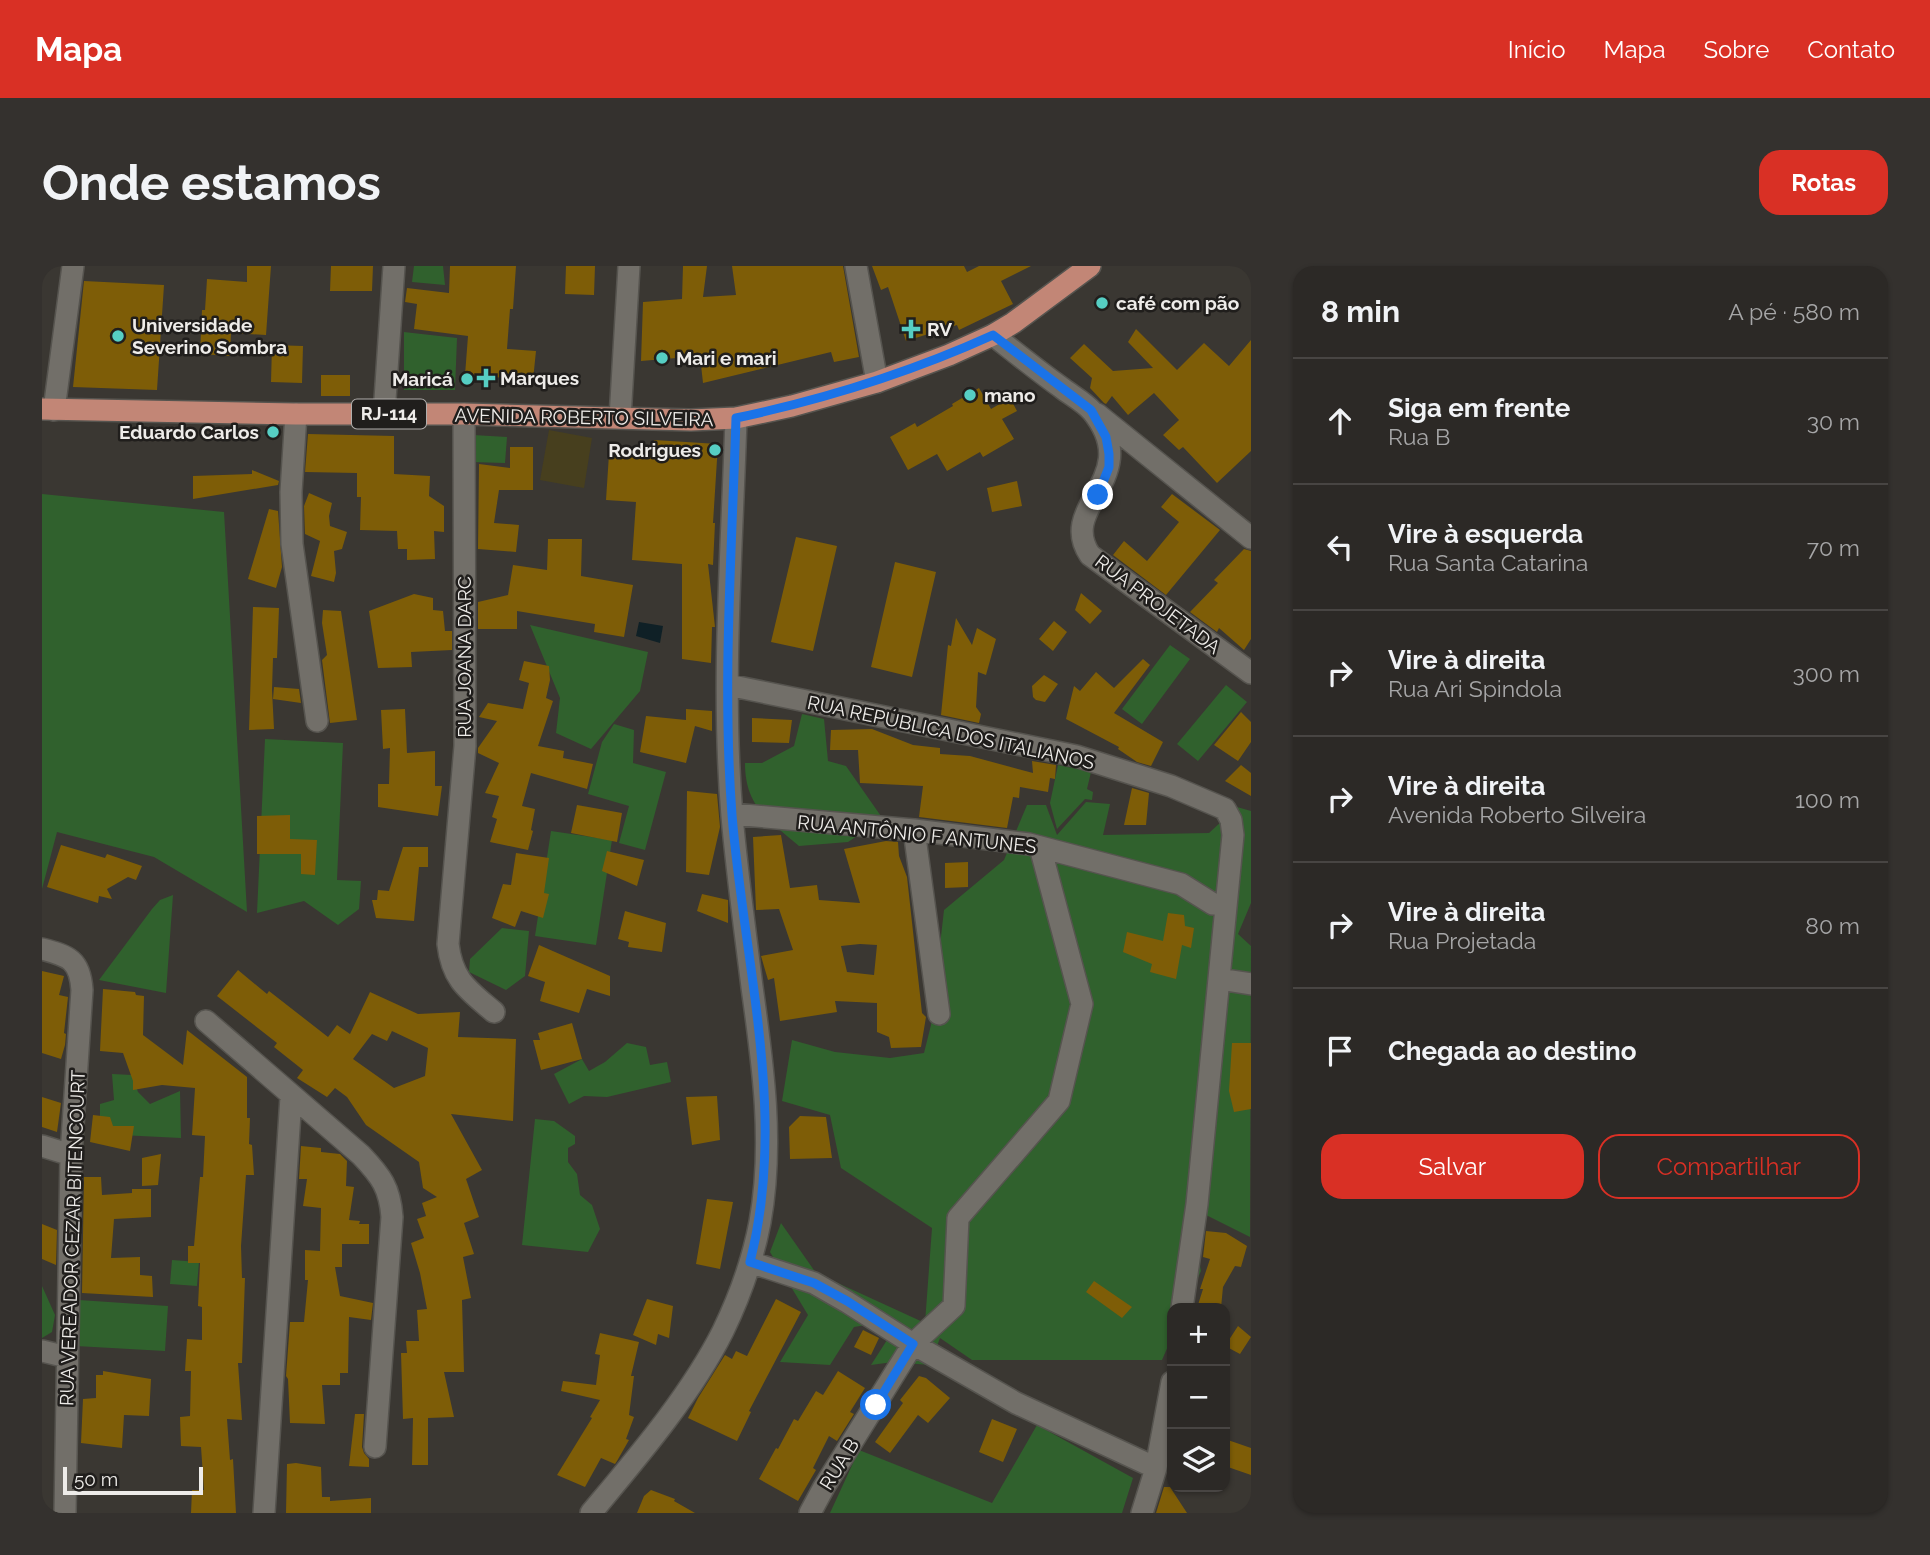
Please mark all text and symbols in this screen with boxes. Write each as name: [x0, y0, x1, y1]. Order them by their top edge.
text: Mapa: [35, 30, 122, 69]
text: Início: [1508, 35, 1566, 64]
text: Mapa: [1604, 35, 1665, 64]
text: Sobre: [1703, 35, 1769, 64]
text: Contato: [1807, 35, 1895, 64]
button: Rotas: [1759, 150, 1888, 215]
text: Onde estamos: [42, 154, 381, 211]
place label: café com pão: [1116, 292, 1239, 314]
text: 8 min: [1321, 294, 1400, 329]
marker: café com pão: [1094, 295, 1110, 311]
text: A pé · 580 m: [1728, 298, 1860, 325]
place label: Universidade Severino Sombra: [132, 314, 287, 358]
place label: RV: [927, 318, 952, 340]
marker: RV: [901, 319, 921, 339]
marker: Universidade Severino Sombra: [110, 328, 126, 344]
place label: Mari e mari: [676, 347, 777, 369]
marker: Mari e mari: [654, 350, 670, 366]
place label: Marques: [500, 367, 579, 389]
place label: Maricá: [392, 368, 453, 390]
marker: Marques: [478, 370, 494, 386]
marker: Maricá: [459, 371, 475, 387]
place label: mano: [984, 384, 1036, 406]
marker: mano: [962, 387, 978, 403]
text: Siga em frente: [1388, 393, 1570, 423]
road number: RJ-114: [352, 400, 426, 428]
icon: ahead: [1321, 402, 1359, 440]
street label: AVENIDA ROBERTO SILVEIRA: [454, 404, 714, 430]
text: 30 m: [1807, 408, 1860, 435]
place label: Eduardo Carlos: [119, 421, 259, 443]
text: Rua B: [1388, 423, 1450, 450]
marker: Eduardo Carlos: [265, 424, 281, 440]
place label: Rodrigues: [608, 439, 701, 461]
marker: Rodrigues: [707, 442, 723, 458]
route end: [1082, 479, 1113, 510]
text: Vire à esquerda: [1388, 519, 1583, 549]
icon: left: [1321, 528, 1359, 566]
text: 70 m: [1807, 534, 1860, 561]
text: Rua Santa Catarina: [1388, 549, 1588, 576]
street label: RUA PROJETADA: [1091, 550, 1225, 658]
street label: RUA JOANA DARC: [453, 576, 475, 738]
text: Vire à direita: [1388, 645, 1545, 675]
icon: right: [1321, 654, 1359, 692]
text: 300 m: [1793, 660, 1860, 687]
text: Rua Ari Spindola: [1388, 675, 1562, 702]
street label: RUA REPÚBLICA DOS ITALIANOS: [805, 691, 1097, 773]
text: Vire à direita: [1388, 771, 1545, 801]
icon: right: [1321, 780, 1359, 818]
text: 100 m: [1795, 786, 1860, 813]
text: Avenida Roberto Silveira: [1388, 801, 1646, 828]
street label: RUA ANTÔNIO F ANTUNES: [796, 811, 1038, 857]
text: Vire à direita: [1388, 897, 1545, 927]
icon: right: [1321, 906, 1359, 944]
text: 80 m: [1805, 912, 1860, 939]
text: Rua Projetada: [1388, 927, 1536, 954]
icon: arrive: [1321, 1032, 1359, 1070]
text: Chegada ao destino: [1388, 1036, 1637, 1066]
street label: RUA VEREADOR CEZAR BITENCOURT: [55, 1069, 89, 1406]
button: Salvar: [1321, 1134, 1584, 1199]
button: Compartilhar: [1598, 1134, 1860, 1199]
map controls: [1167, 1303, 1230, 1492]
button: +: [1167, 1303, 1230, 1366]
button: −: [1167, 1366, 1230, 1429]
route start: [860, 1389, 891, 1420]
button: layers: [1167, 1429, 1230, 1492]
street label: RUA B: [815, 1434, 863, 1494]
scale bar: [63, 1464, 203, 1496]
text: 50 m: [74, 1468, 118, 1490]

